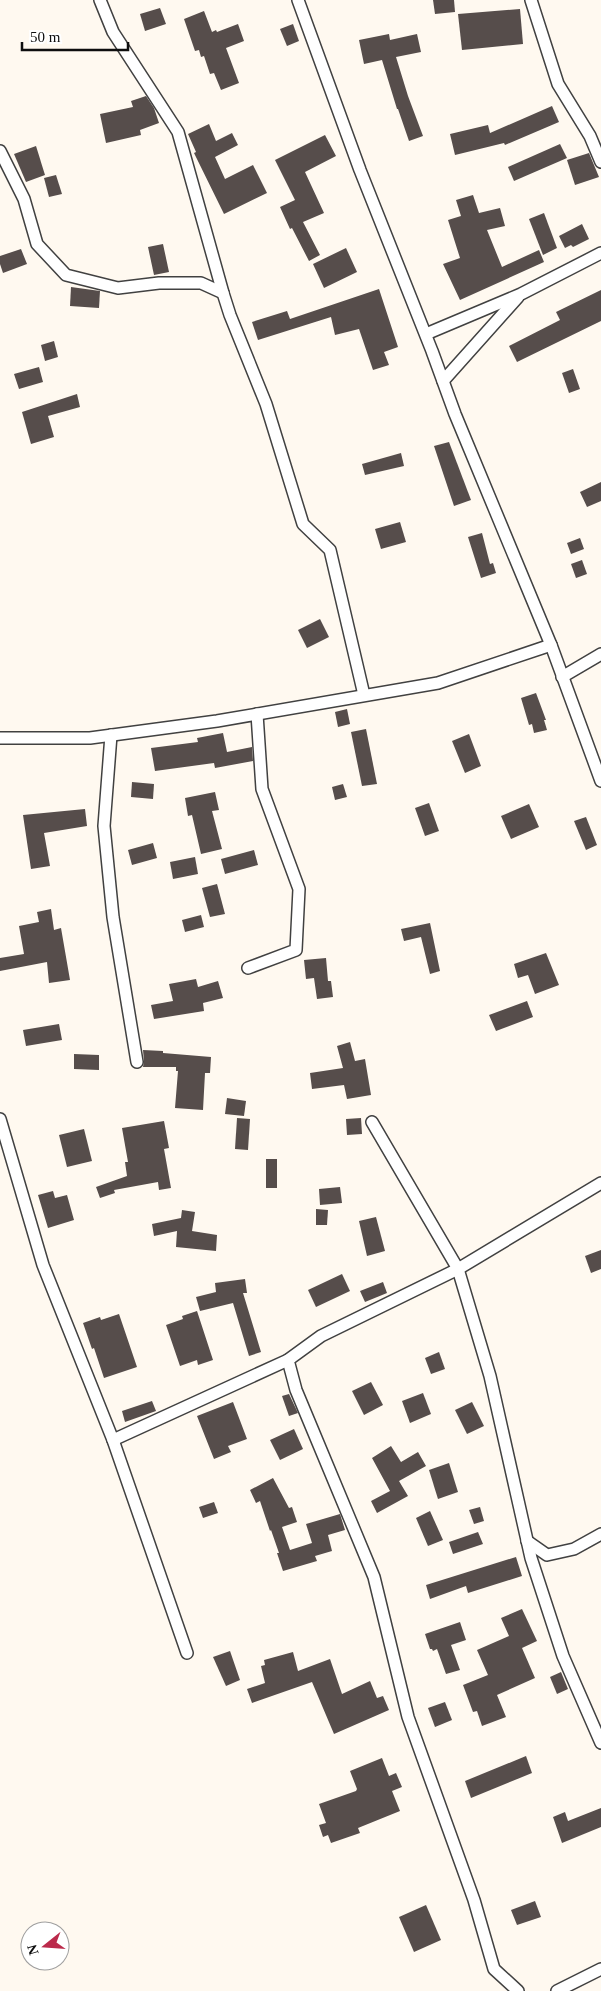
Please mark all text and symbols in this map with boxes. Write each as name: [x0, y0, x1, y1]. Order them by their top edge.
scale bar: [22, 20, 129, 52]
text: 50 m: [30, 29, 61, 45]
north arrow: [20, 1921, 70, 1971]
text: N: [24, 1943, 42, 1957]

